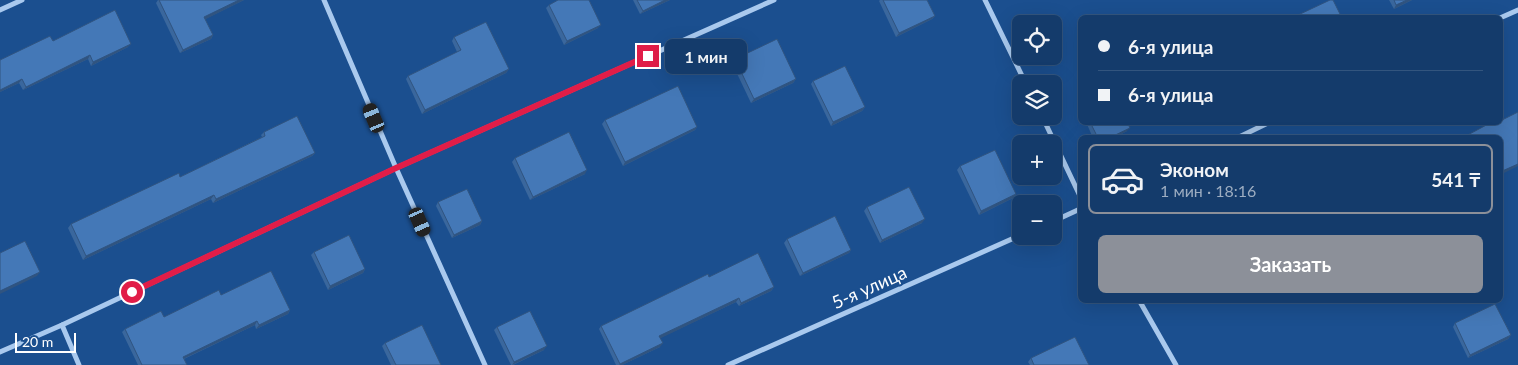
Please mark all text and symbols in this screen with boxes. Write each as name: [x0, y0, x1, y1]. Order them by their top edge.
map controls: [1012, 15, 1062, 245]
button: locate: [1012, 15, 1062, 65]
text: 6-я улица: [1128, 35, 1213, 58]
callout: 1 мин: [666, 38, 748, 74]
route end: [637, 45, 659, 67]
text: 1 мин: [684, 47, 728, 66]
button: layers: [1012, 75, 1062, 125]
text: 6-я улица: [1128, 83, 1213, 106]
car: [361, 101, 386, 135]
button: +: [1012, 135, 1062, 185]
icon: car: [1100, 157, 1145, 202]
text: Эконом: [1160, 158, 1229, 181]
text: 541 ₸: [1431, 168, 1481, 191]
text: 1 мин · 18:16: [1160, 181, 1256, 200]
button: −: [1012, 195, 1062, 245]
car: [407, 205, 432, 239]
button: Заказать: [1098, 235, 1483, 293]
street label: 5-я улица: [828, 261, 910, 313]
route start: [121, 281, 143, 303]
scale bar: [15, 330, 76, 353]
text: 20 m: [22, 333, 53, 350]

